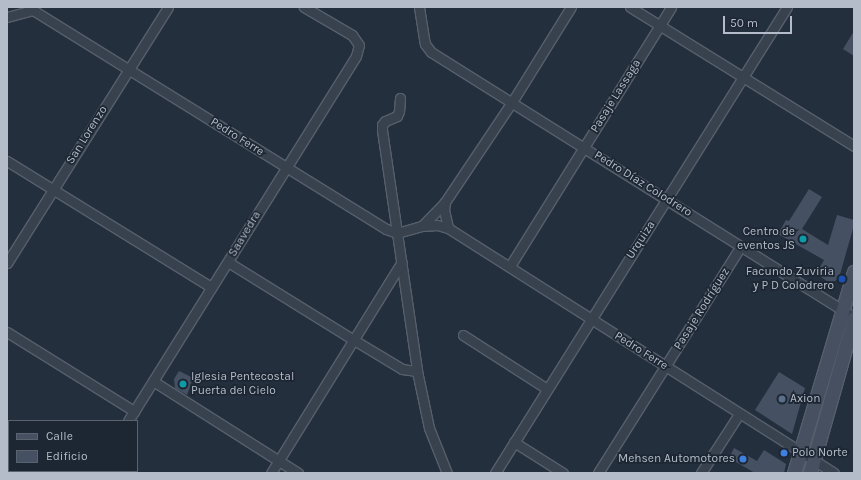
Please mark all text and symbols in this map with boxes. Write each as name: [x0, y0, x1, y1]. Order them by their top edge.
scale bar: [725, 8, 794, 34]
text: 50 m: [730, 16, 758, 30]
street label: Pasaje Lassaga: [588, 57, 644, 135]
street label: San Lorenzo: [63, 103, 111, 167]
street label: Pedro Ferre: [207, 115, 267, 159]
street label: Pedro Díaz Colodrero: [591, 148, 695, 220]
street label: Saavedra: [226, 209, 264, 259]
street label: Urquiza: [623, 218, 659, 262]
place label: Centro de eventos JS: [737, 225, 795, 253]
marker: Centro de eventos JS: [798, 234, 808, 244]
street label: Pasaje Rodríguez: [671, 265, 733, 353]
place label: Facundo Zuviria y P D Colodrero: [746, 265, 834, 293]
marker: Facundo Zuviria y P D Colodrero: [837, 274, 847, 284]
street label: Pedro Ferre: [611, 329, 671, 373]
place label: Iglesia Pentecostal Puerta del Cielo: [191, 370, 294, 398]
marker: Iglesia Pentecostal Puerta del Cielo: [178, 379, 188, 389]
place label: Axion: [790, 392, 820, 406]
marker: Axion: [777, 394, 787, 404]
legend: [8, 420, 138, 472]
text: Calle: [46, 429, 73, 443]
place label: Polo Norte: [792, 446, 848, 460]
marker: Polo Norte: [779, 448, 789, 458]
text: Edificio: [46, 449, 87, 463]
place label: Mehsen Automotores: [618, 452, 735, 466]
marker: Mehsen Automotores: [738, 454, 748, 464]

